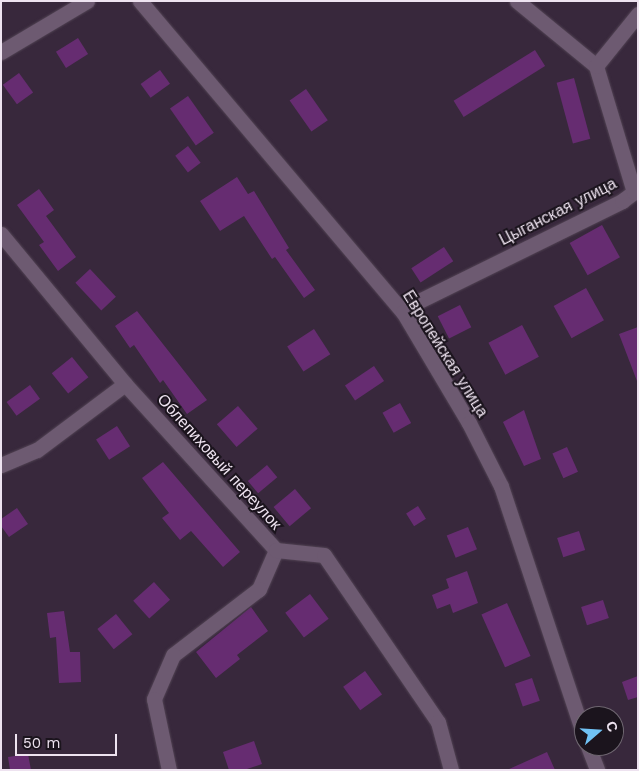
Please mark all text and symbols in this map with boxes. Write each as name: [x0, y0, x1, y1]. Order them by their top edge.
street label: Цыганская улица: [496, 174, 620, 250]
street label: Европейская улица: [398, 287, 492, 421]
street label: Облепиховый переулок: [153, 390, 285, 534]
north arrow: [574, 706, 624, 756]
text: С: [603, 719, 621, 734]
scale bar: [18, 724, 120, 756]
text: 50 m: [23, 734, 60, 752]

